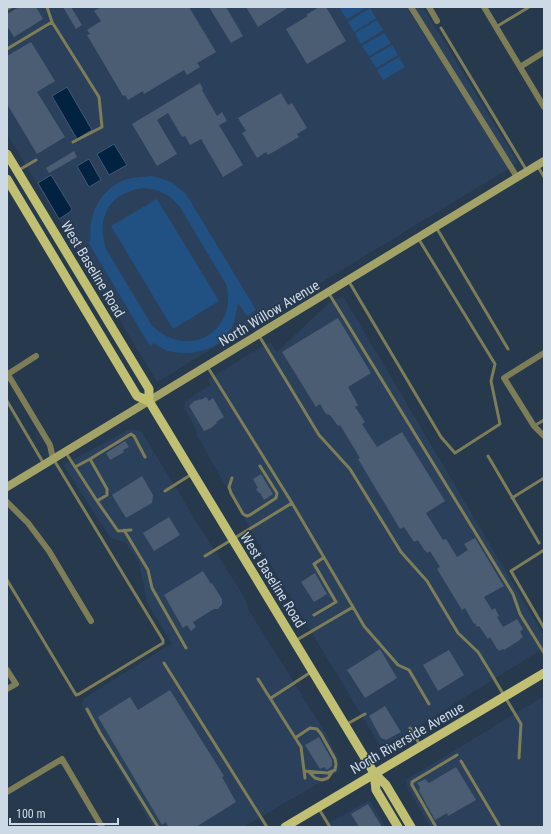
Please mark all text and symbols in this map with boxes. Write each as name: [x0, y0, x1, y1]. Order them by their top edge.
street label: West Baseline Road: [58, 218, 128, 320]
street label: North Willow Avenue: [216, 276, 323, 349]
street label: West Baseline Road: [237, 529, 309, 631]
street label: North Riverside Avenue: [347, 699, 467, 777]
scale bar: [10, 800, 118, 826]
text: 100 m: [16, 807, 46, 821]

